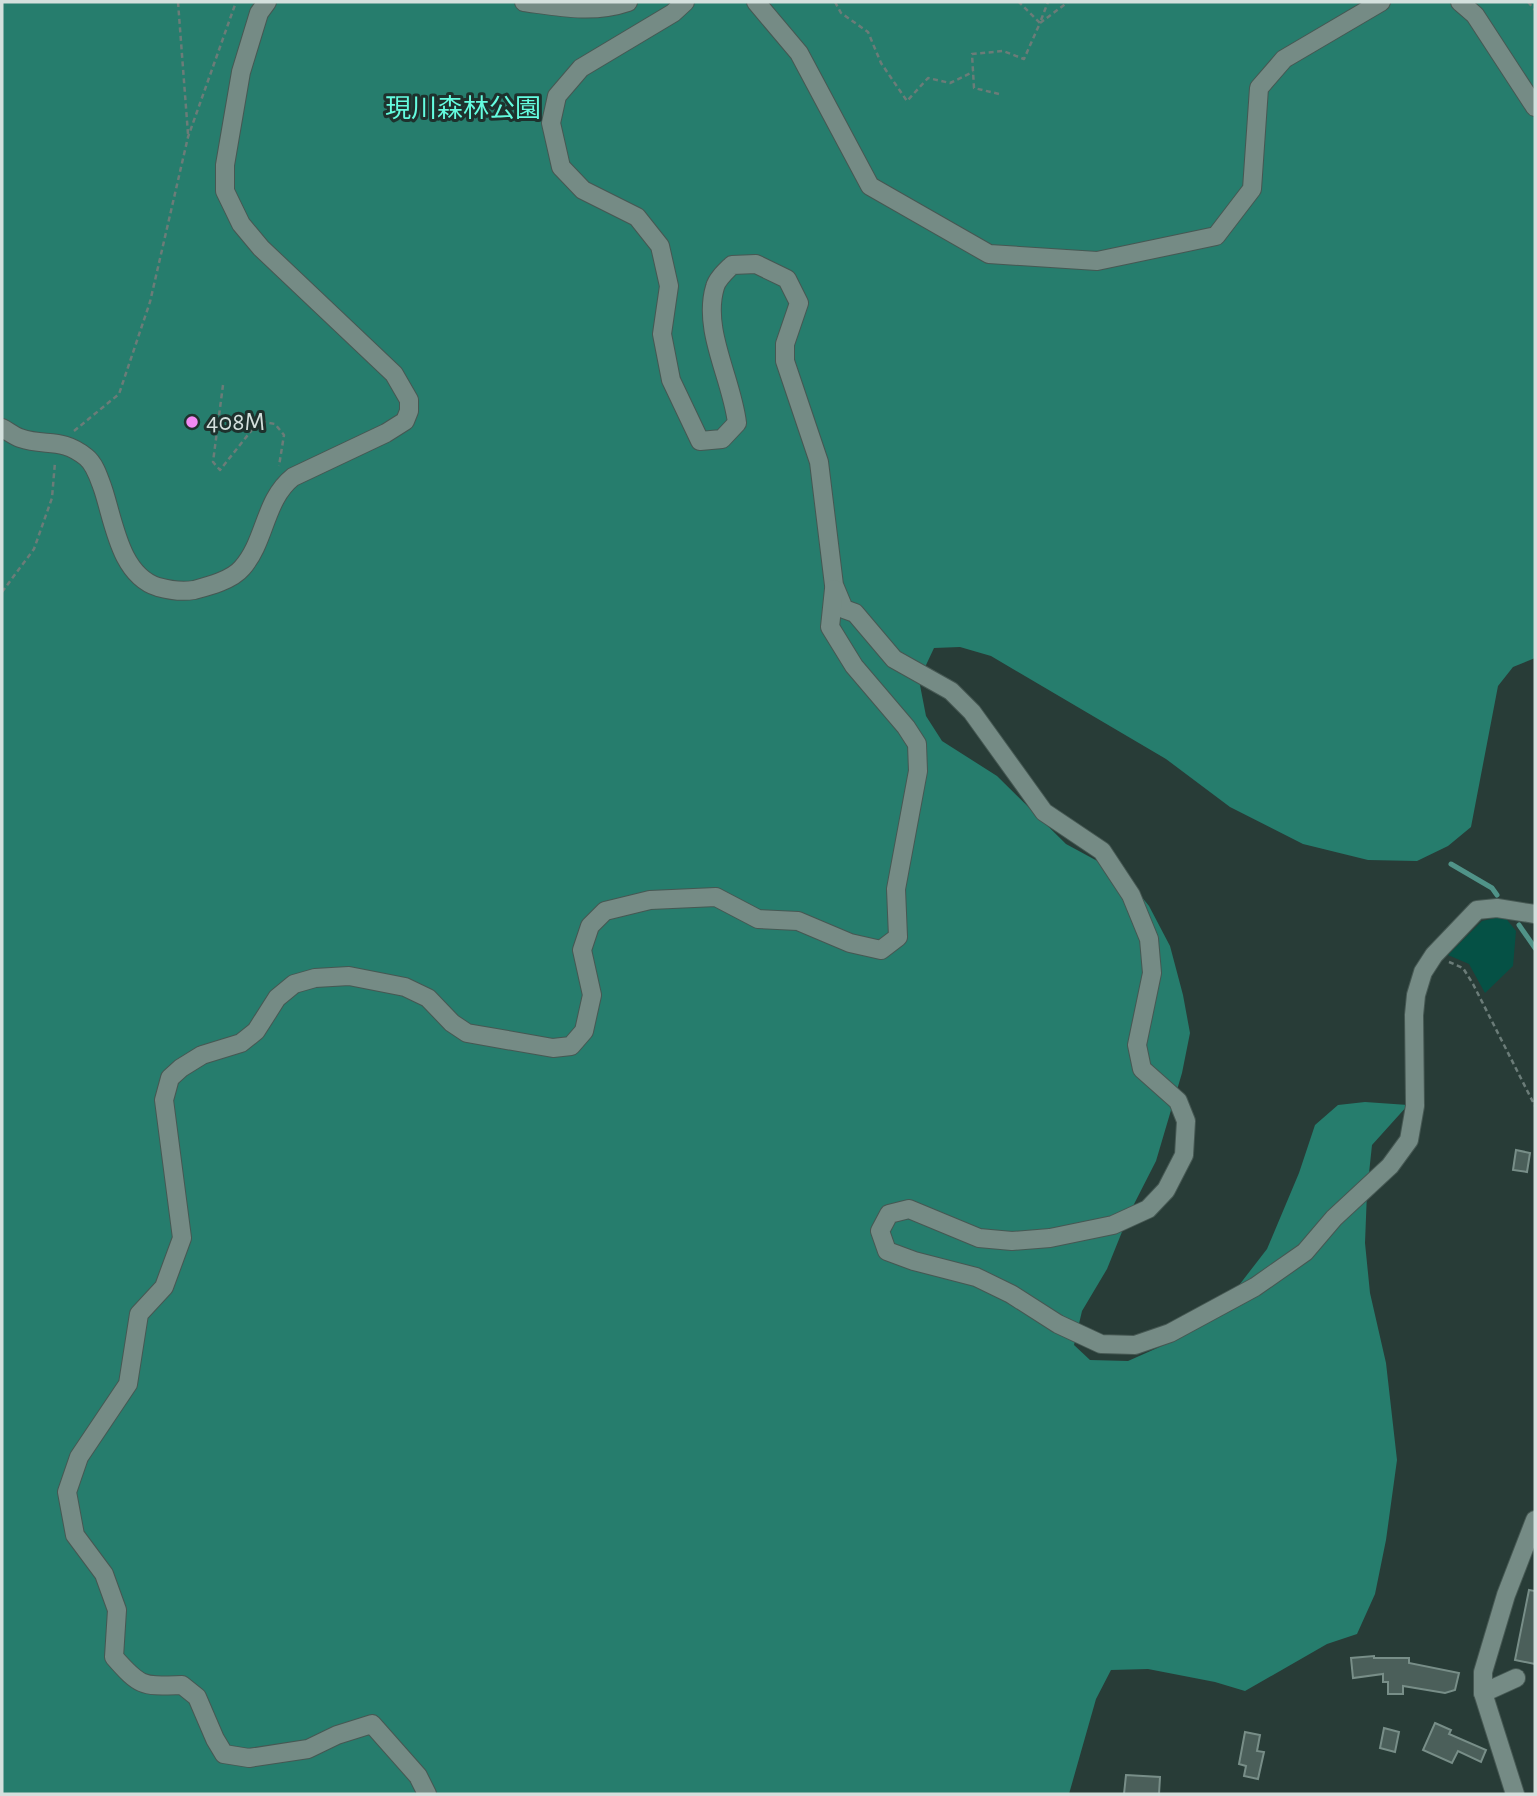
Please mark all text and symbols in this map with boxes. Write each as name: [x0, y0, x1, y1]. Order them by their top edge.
park label: 現川森林公園: [385, 95, 541, 122]
place label: 408M: [206, 409, 265, 435]
marker: 408M: [184, 414, 200, 430]

